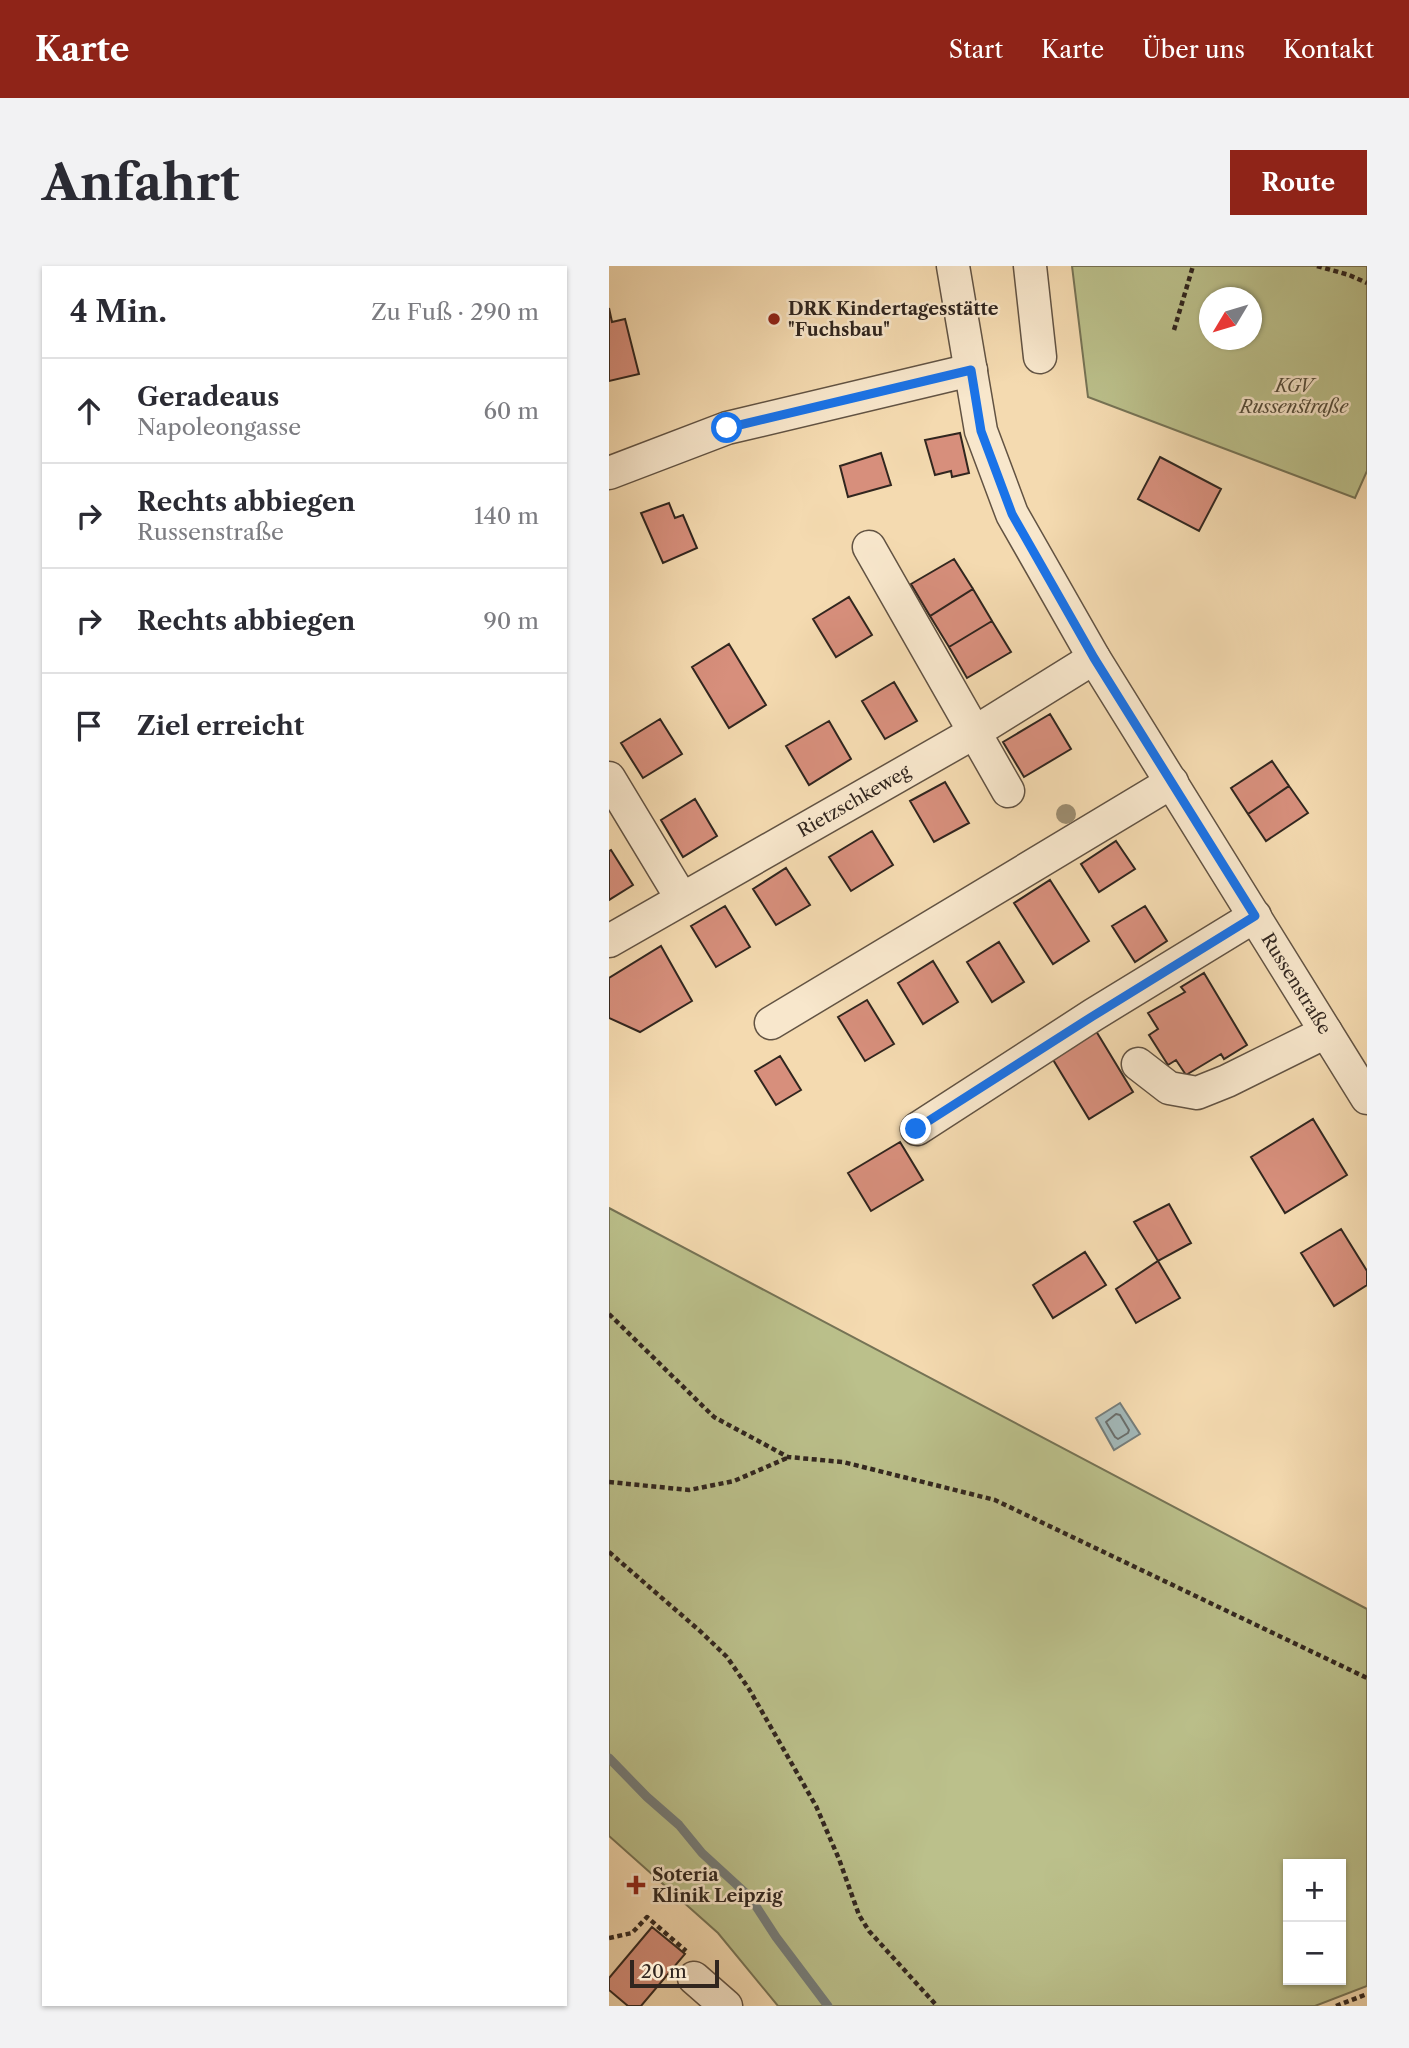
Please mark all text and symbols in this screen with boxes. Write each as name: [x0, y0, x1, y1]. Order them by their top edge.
text: Karte: [35, 29, 130, 70]
text: Start: [949, 35, 1003, 64]
text: Karte: [1041, 35, 1104, 64]
text: Über uns: [1142, 35, 1245, 64]
text: Kontakt: [1283, 35, 1374, 64]
button: Route: [1230, 150, 1367, 215]
text: Anfahrt: [42, 152, 240, 213]
north arrow: [1199, 287, 1262, 350]
text: 4 Min.: [70, 293, 167, 330]
text: Zu Fuß · 290 m: [371, 298, 539, 326]
place label: DRK Kindertagesstätte "Fuchsbau": [788, 298, 999, 341]
marker: DRK Kindertagesstätte "Fuchsbau": [766, 311, 782, 327]
park label: KGV Russenstraße: [1238, 375, 1349, 418]
text: Geradeaus: [137, 381, 279, 413]
icon: ahead: [70, 392, 108, 430]
text: 60 m: [483, 397, 539, 425]
route start: [711, 412, 742, 443]
text: Napoleongasse: [137, 413, 301, 441]
text: Rechts abbiegen: [137, 486, 355, 518]
icon: right: [70, 497, 108, 535]
text: 140 m: [474, 502, 539, 530]
text: Russenstraße: [137, 518, 284, 546]
icon: right: [70, 602, 108, 640]
text: Rechts abbiegen: [137, 605, 355, 637]
text: 90 m: [483, 607, 539, 635]
icon: arrive: [70, 707, 108, 745]
text: Ziel erreicht: [137, 710, 304, 742]
street label: Rietzschkeweg: [793, 760, 915, 842]
street label: Russenstraße: [1256, 929, 1336, 1038]
route end: [900, 1113, 931, 1144]
map controls: [1283, 1859, 1346, 1985]
button: +: [1283, 1859, 1346, 1922]
place label: Soteria Klinik Leipzig: [652, 1864, 783, 1907]
marker: Soteria Klinik Leipzig: [626, 1875, 646, 1895]
button: −: [1283, 1922, 1346, 1985]
scale bar: [630, 1957, 719, 1989]
text: 20 m: [641, 1960, 687, 1983]

